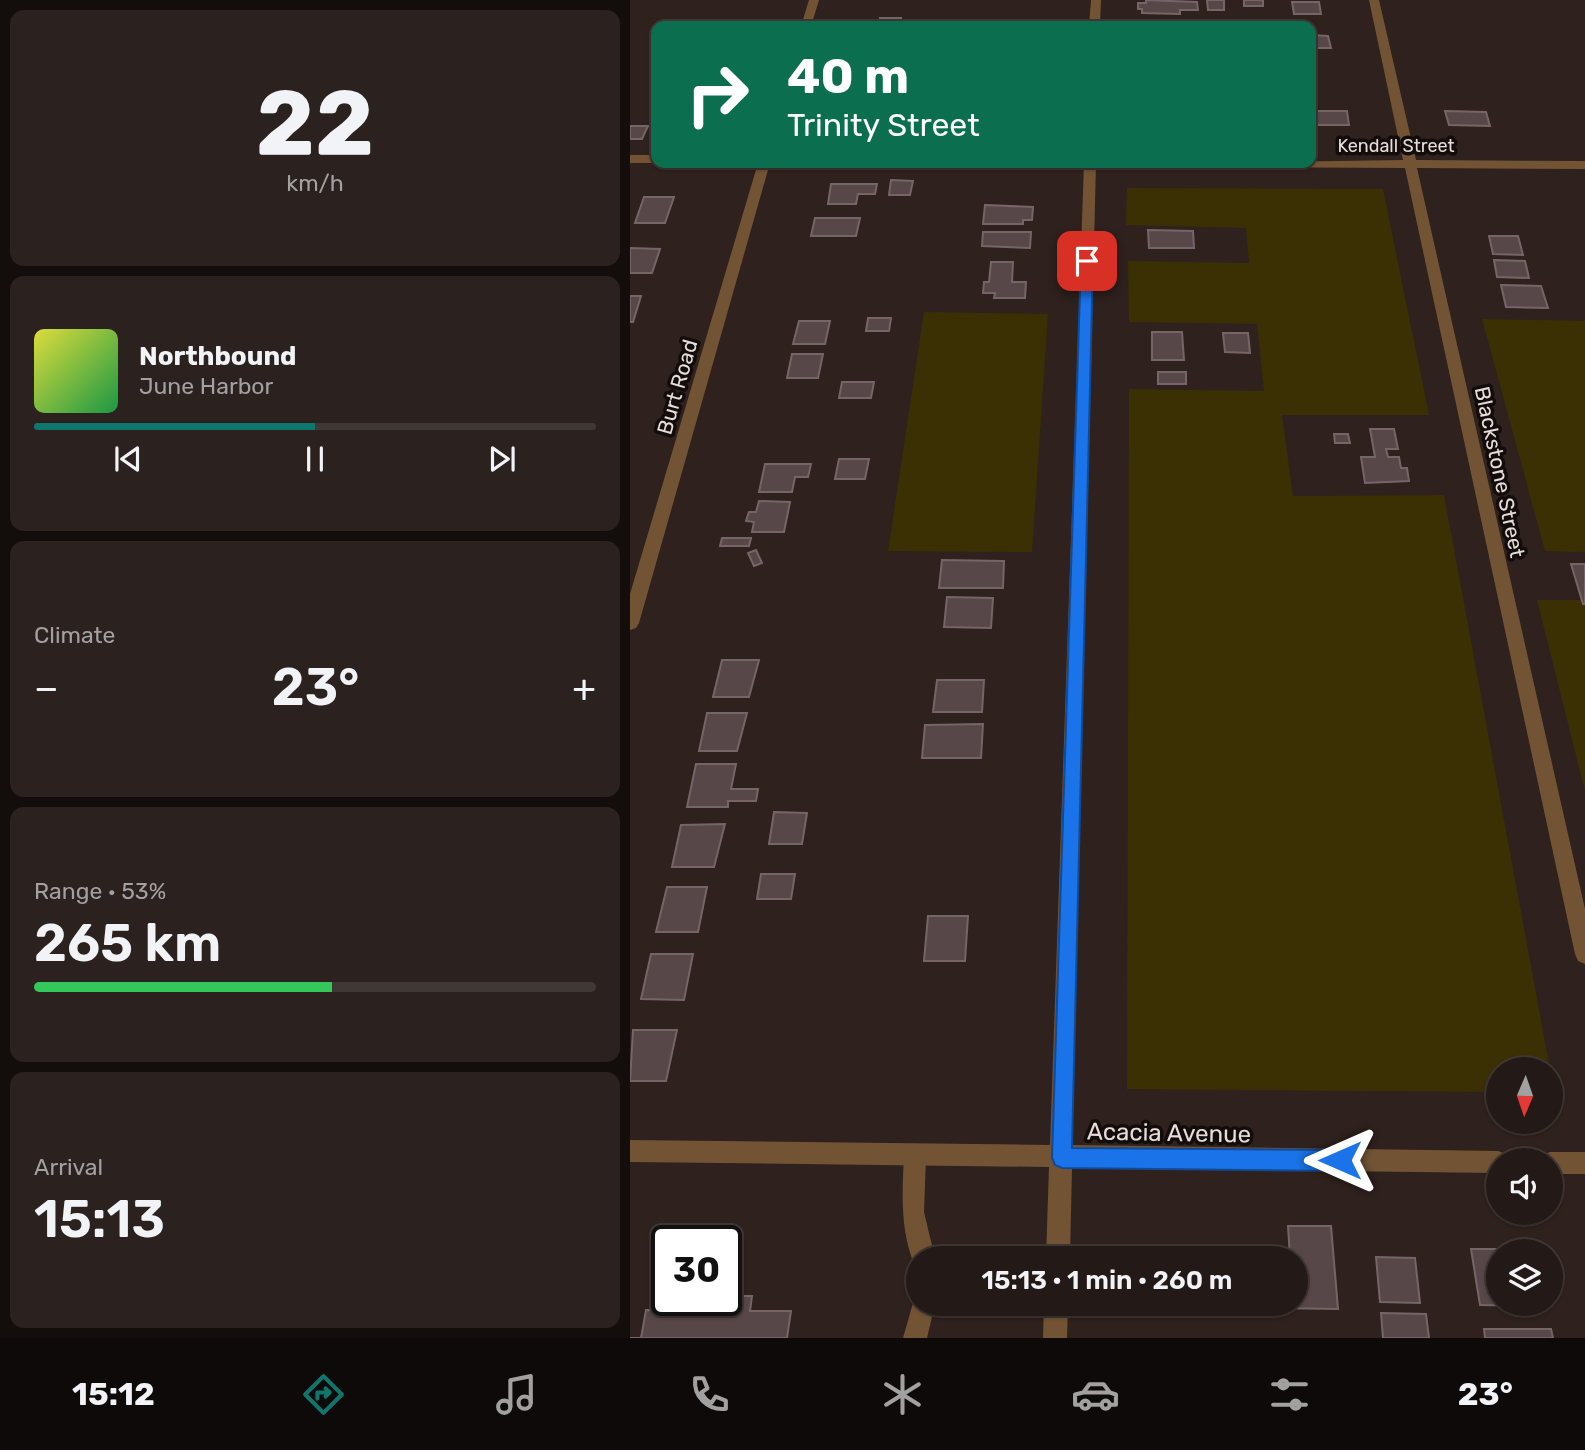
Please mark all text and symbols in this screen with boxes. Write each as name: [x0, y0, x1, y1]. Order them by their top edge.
text: 40 m: [787, 47, 909, 105]
icon: right: [672, 49, 763, 140]
text: 22: [256, 69, 374, 177]
text: Trinity Street: [787, 106, 980, 144]
street label: Kendall Street: [1337, 135, 1455, 157]
text: km/h: [286, 169, 344, 197]
pin: [1057, 231, 1117, 291]
icon: arrive: [1068, 242, 1106, 280]
street label: Burt Road: [652, 337, 702, 437]
text: Northbound: [139, 341, 297, 372]
text: June Harbor: [139, 372, 273, 400]
street label: Blackstone Street: [1470, 384, 1530, 560]
icon: previous: [109, 440, 147, 478]
icon: pause: [296, 440, 334, 478]
icon: next: [483, 440, 521, 478]
text: Climate: [34, 621, 115, 649]
text: 23°: [272, 656, 359, 718]
text: −: [34, 665, 59, 711]
text: +: [572, 665, 596, 711]
text: Range · 53%: [34, 877, 166, 905]
text: 265 km: [34, 912, 221, 974]
north arrow: [1486, 1057, 1563, 1134]
map controls: [1486, 1057, 1563, 1316]
street label: Acacia Avenue: [1087, 1118, 1251, 1148]
position arrow: [1303, 1123, 1377, 1197]
button: sound: [1486, 1148, 1563, 1225]
text: Arrival: [34, 1153, 103, 1181]
text: 15:13: [34, 1188, 165, 1250]
speed limit sign: 30: [651, 1225, 742, 1316]
button: layers: [1486, 1239, 1563, 1316]
text: 15:13 · 1 min · 260 m: [982, 1265, 1232, 1296]
icon: directions: [299, 1370, 348, 1419]
icon: music: [492, 1370, 541, 1419]
icon: phone: [685, 1370, 734, 1419]
icon: climate: [878, 1370, 927, 1419]
icon: car: [1071, 1370, 1120, 1419]
icon: filters: [1265, 1370, 1314, 1419]
text: 15:12: [72, 1375, 155, 1413]
text: 23°: [1458, 1375, 1513, 1413]

